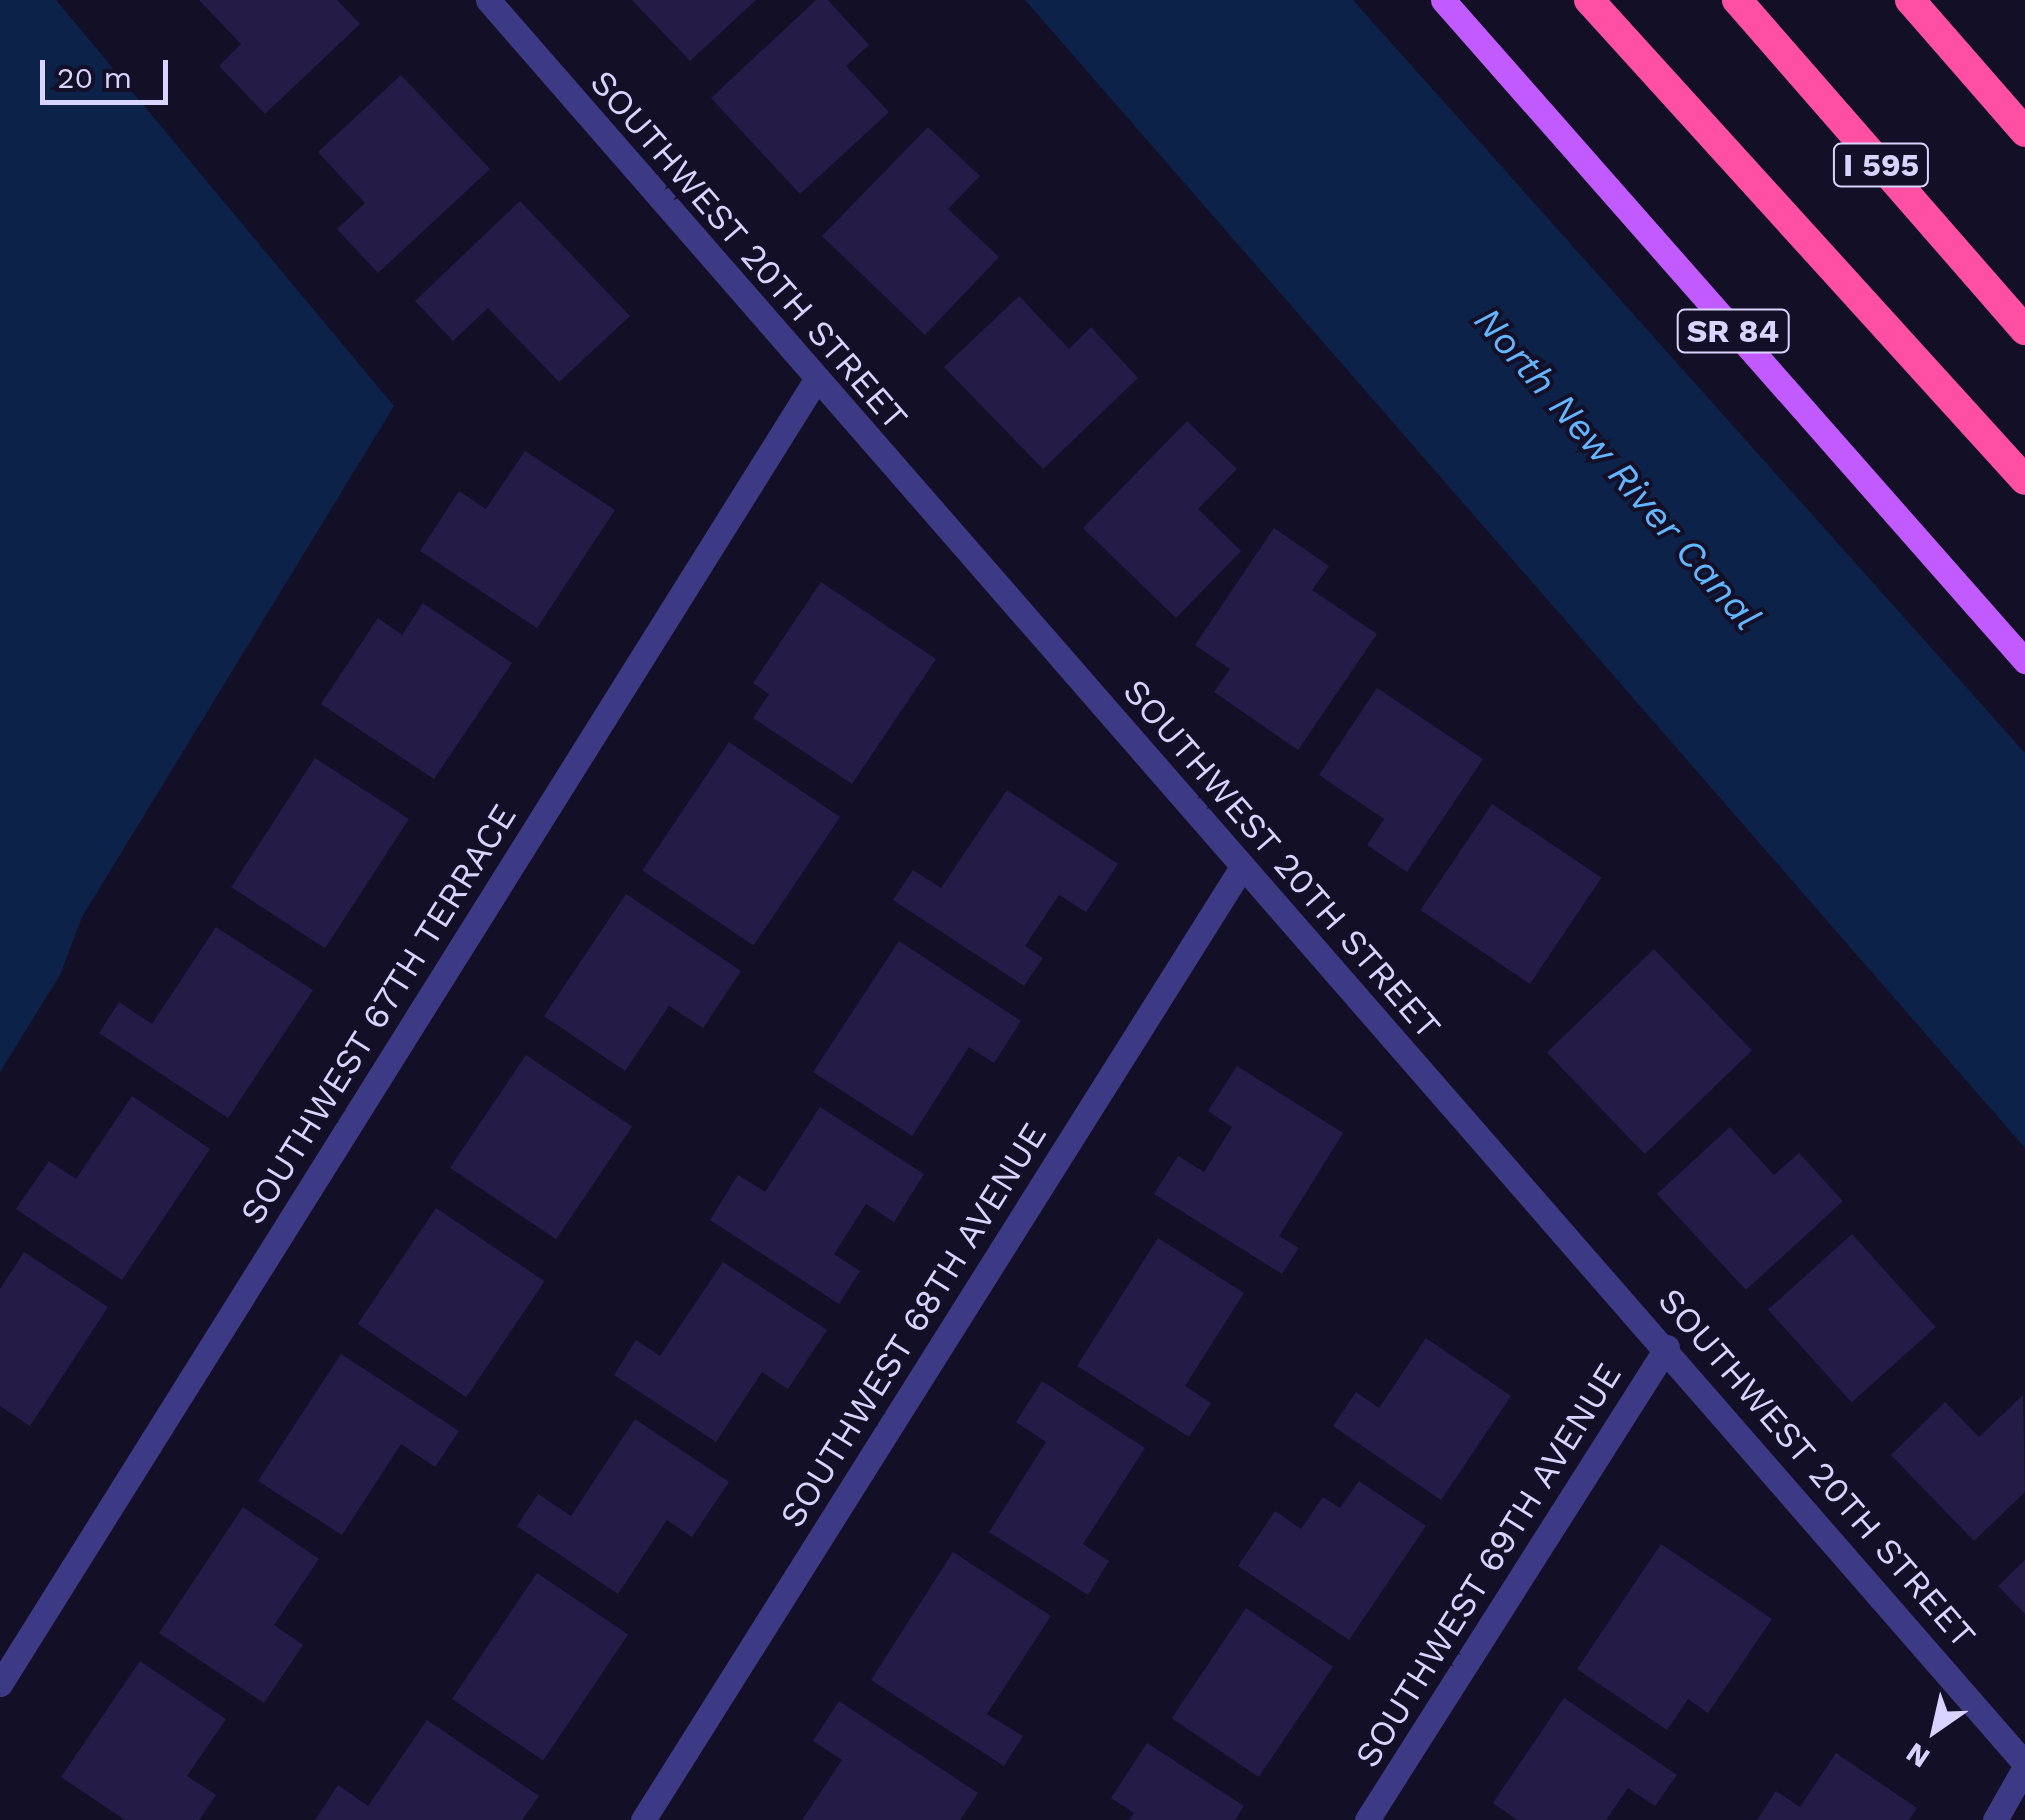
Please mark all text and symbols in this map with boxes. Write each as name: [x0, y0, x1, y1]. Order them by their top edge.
scale bar: [45, 40, 172, 102]
text: 20 m: [57, 60, 132, 95]
street label: SOUTHWEST 20TH STREET: [581, 61, 917, 439]
road number: I 595: [1831, 138, 1931, 192]
water label: North New River Canal: [1464, 298, 1770, 640]
road number: SR 84: [1676, 304, 1790, 358]
street label: SOUTHWEST 20TH STREET: [1114, 670, 1450, 1048]
street label: SOUTHWEST 67TH TERRACE: [231, 796, 525, 1232]
street label: SOUTHWEST 68TH AVENUE: [770, 1114, 1056, 1536]
street label: SOUTHWEST 20TH STREET: [1649, 1279, 1985, 1657]
street label: SOUTHWEST 69TH AVENUE: [1345, 1354, 1631, 1776]
north arrow: [1885, 1680, 1985, 1780]
text: N: [1900, 1736, 1936, 1775]

